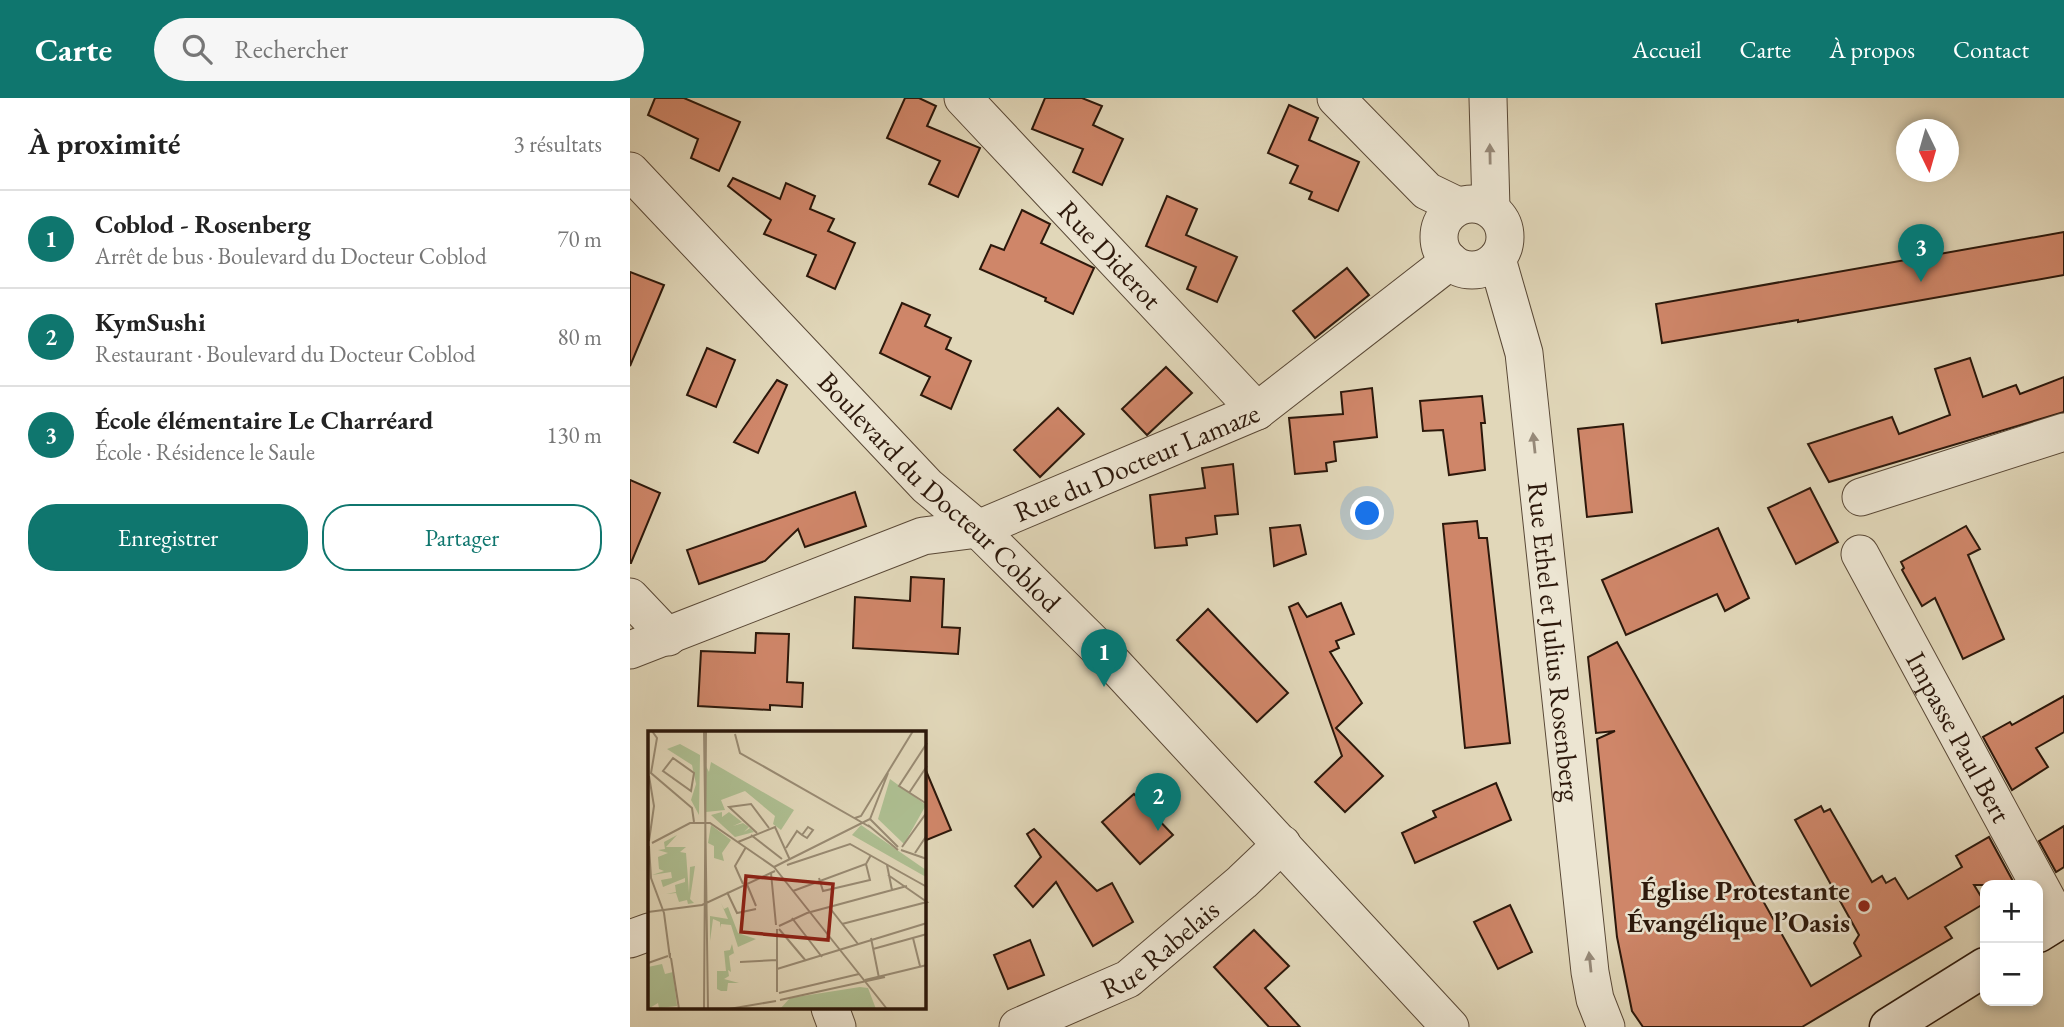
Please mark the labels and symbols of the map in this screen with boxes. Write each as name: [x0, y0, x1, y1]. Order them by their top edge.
north arrow: [1896, 119, 1959, 182]
one-way arrow: [1484, 142, 1496, 164]
street label: Rue Diderot: [1050, 193, 1170, 317]
pin: 3: [1898, 224, 1944, 282]
street label: Boulevard du Docteur Coblod: [810, 364, 1070, 620]
street label: Rue du Docteur Lamaze: [1008, 394, 1265, 530]
one-way arrow: [1528, 432, 1539, 454]
street label: Rue Ethel et Julius Rosenberg: [1520, 480, 1590, 804]
your location: [1350, 496, 1384, 530]
pin: 1: [1081, 629, 1127, 687]
street label: Impasse Paul Bert: [1898, 645, 2020, 829]
inset map: [648, 731, 926, 1010]
pin: 2: [1135, 773, 1181, 831]
place label: Église Protestante Évangélique l’Oasis: [1627, 872, 1850, 940]
street label: Rue Rabelais: [1095, 892, 1226, 1007]
marker: Église Protestante Évangélique l’Oasis: [1856, 898, 1872, 914]
one-way arrow: [1584, 950, 1595, 972]

